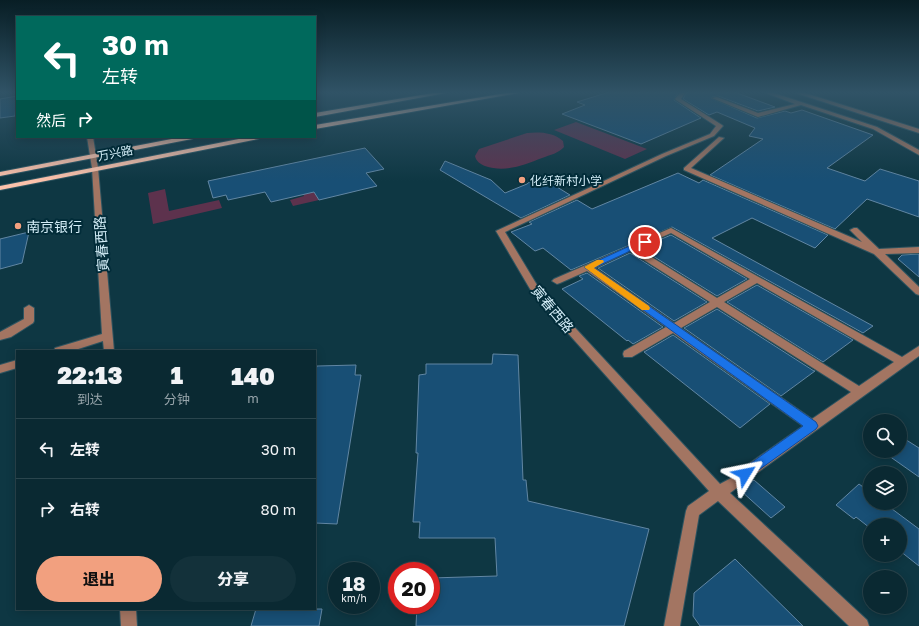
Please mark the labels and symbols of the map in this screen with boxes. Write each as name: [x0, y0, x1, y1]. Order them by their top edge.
street label: 万兴路: [96, 142, 134, 164]
place label: 化纤新村小学: [530, 173, 602, 188]
marker: 化纤新村小学: [517, 175, 527, 185]
street label: 寅春西路: [91, 215, 111, 273]
place label: 南京银行: [26, 218, 82, 235]
marker: 南京银行: [13, 221, 23, 231]
pin: [628, 225, 662, 259]
street label: 寅春西路: [528, 282, 578, 336]
position arrow: [724, 453, 766, 495]
speed limit sign: 20: [388, 562, 440, 614]

